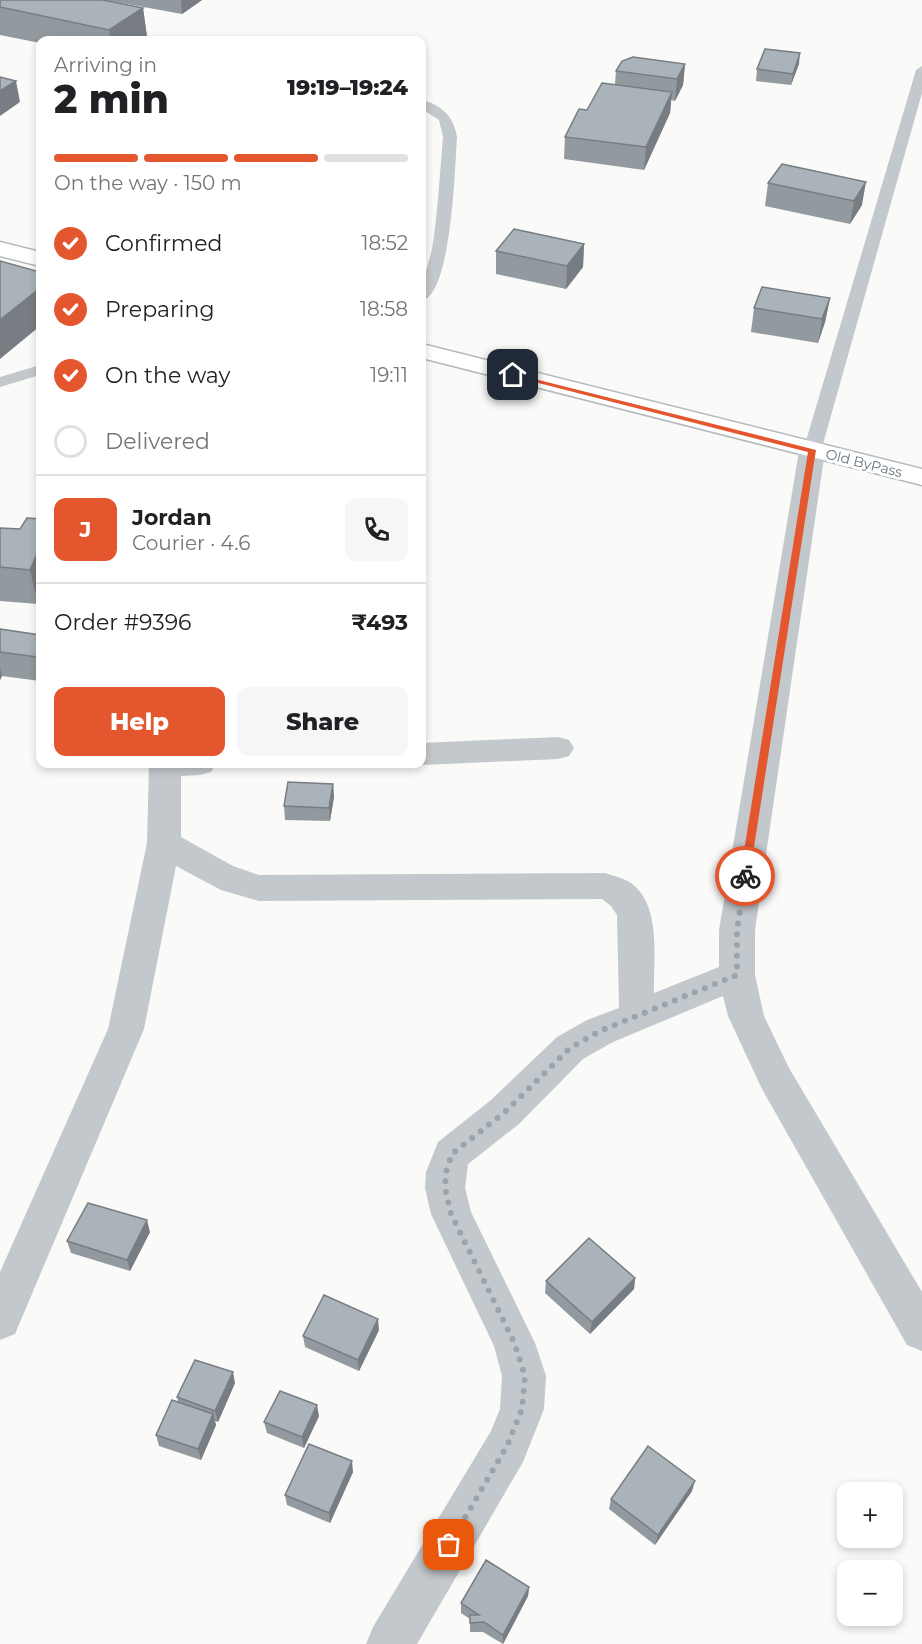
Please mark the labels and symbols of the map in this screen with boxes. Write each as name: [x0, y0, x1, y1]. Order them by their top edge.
pin: [487, 349, 538, 400]
street label: Old ByPass: [824, 445, 904, 481]
courier: [715, 846, 775, 906]
pin: [423, 1519, 474, 1570]

